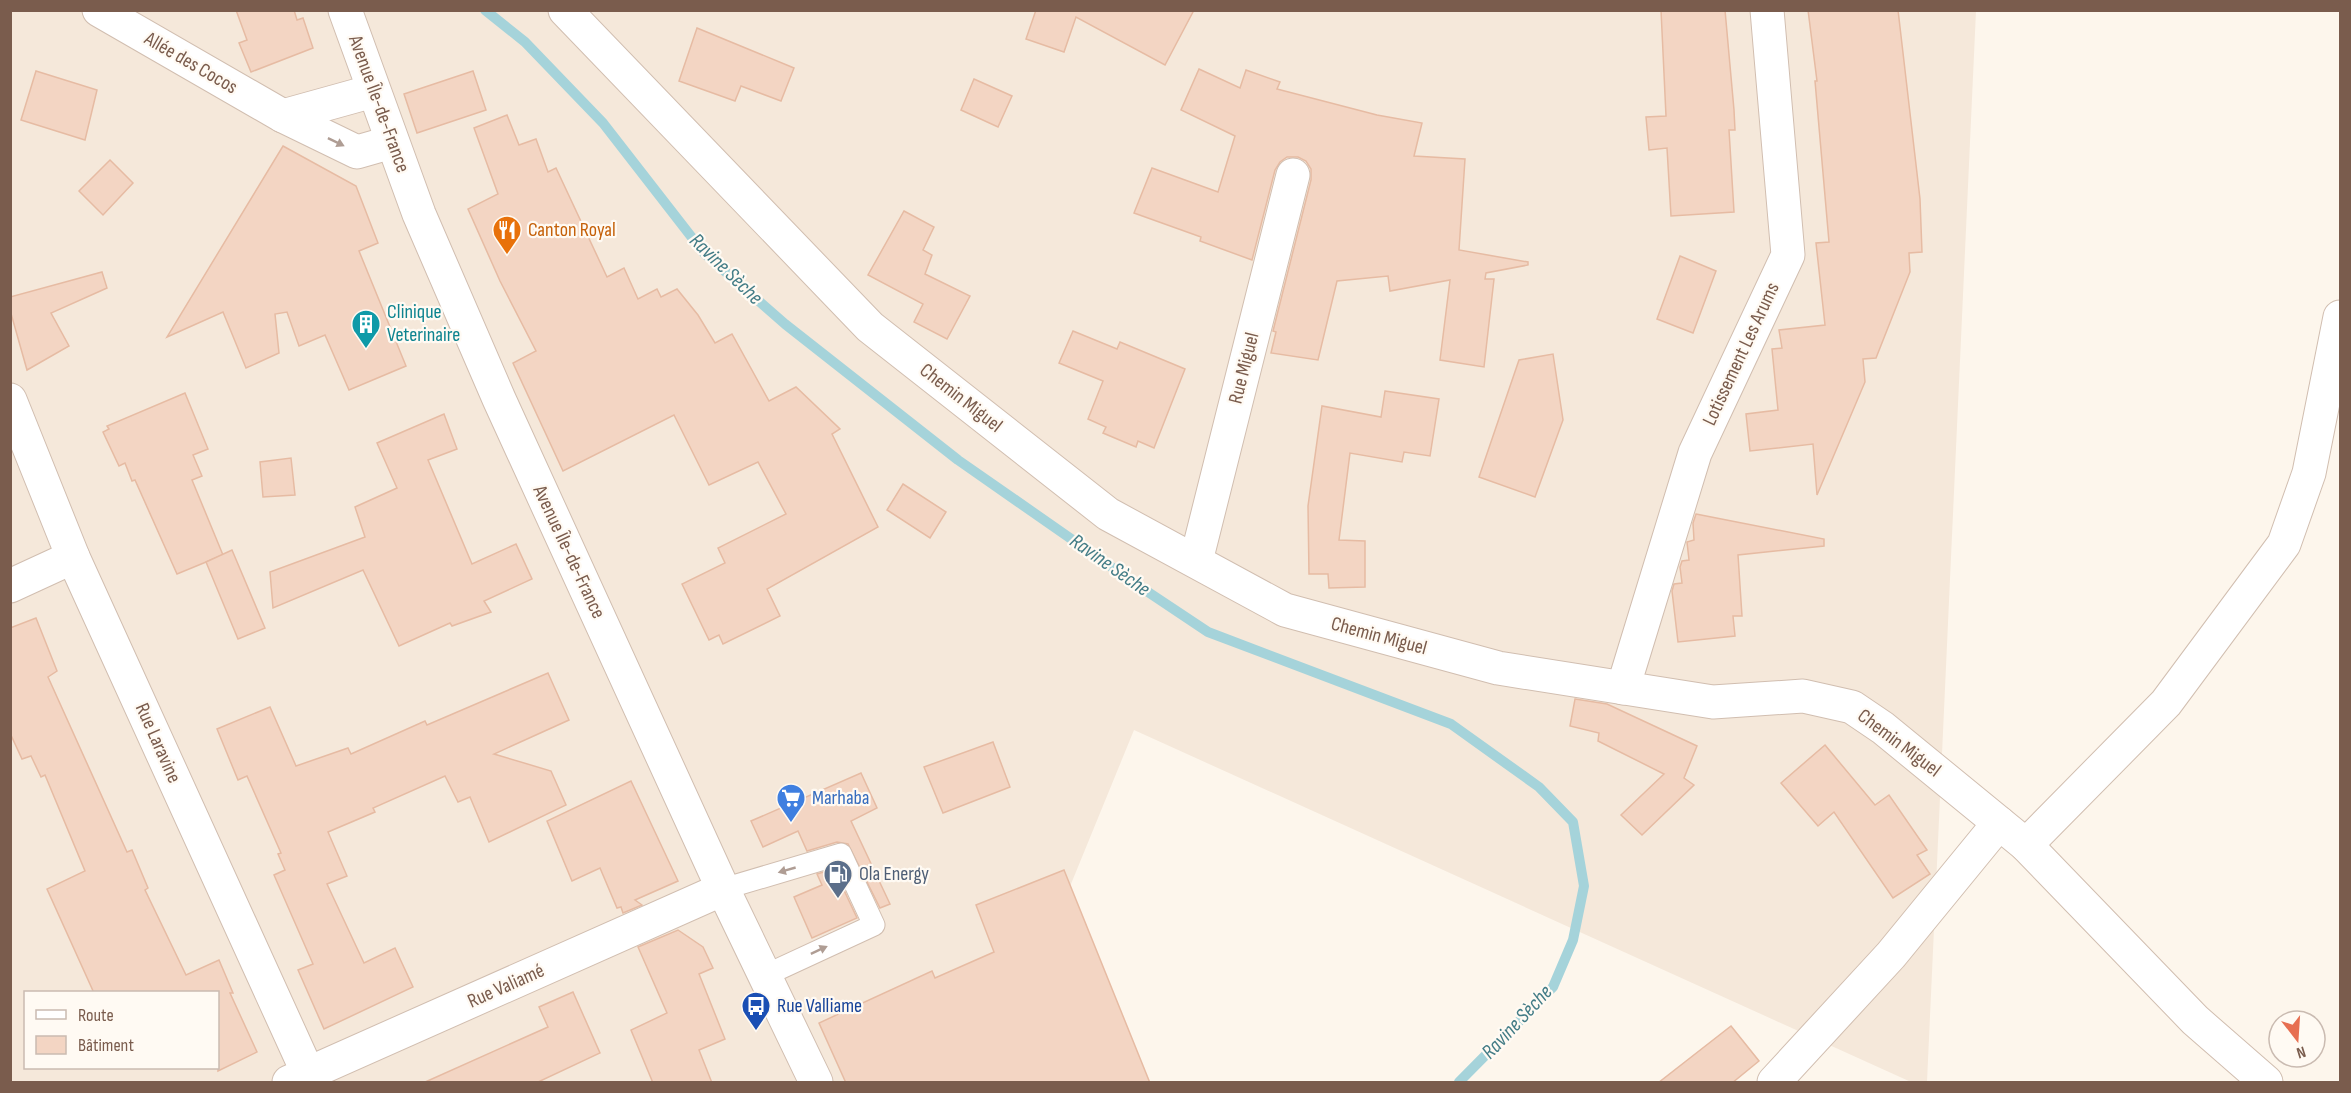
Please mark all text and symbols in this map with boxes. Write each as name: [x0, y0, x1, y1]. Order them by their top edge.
street label: Allée des Cocos: [139, 26, 242, 99]
street label: Avenue Île-de-France: [343, 31, 415, 176]
one-way arrow: [327, 137, 344, 146]
restaurant icon: Canton Royal: [491, 214, 523, 256]
place label: Canton Royal: [528, 218, 616, 242]
water label: Ravine Sèche: [684, 228, 768, 310]
street label: Lotissement Les Arums: [1697, 279, 1785, 429]
place label: Clinique Veterinaire: [387, 300, 460, 347]
building icon: Clinique Veterinaire: [350, 308, 382, 350]
street label: Rue Miguel: [1224, 330, 1264, 406]
street label: Chemin Miguel: [915, 358, 1007, 438]
street label: Avenue Île-de-France: [527, 481, 610, 622]
water label: Ravine Sèche: [1065, 528, 1155, 602]
street label: Chemin Miguel: [1328, 612, 1430, 660]
street label: Rue Laravine: [130, 699, 186, 787]
street label: Chemin Miguel: [1853, 704, 1945, 782]
supermarket icon: Marhaba: [775, 782, 807, 824]
place label: Marhaba: [812, 786, 870, 810]
fuel station icon: Ola Energy: [822, 858, 854, 900]
place label: Ola Energy: [859, 862, 929, 886]
one-way arrow: [778, 866, 796, 875]
one-way arrow: [811, 946, 828, 955]
street label: Rue Valiamé: [464, 958, 548, 1014]
water label: Ravine Sèche: [1476, 980, 1558, 1064]
bus stop icon: Rue Valliame: [740, 990, 772, 1032]
legend: [24, 991, 219, 1069]
place label: Rue Valliame: [777, 994, 862, 1018]
text: Route: [78, 1005, 114, 1026]
north arrow: [2267, 1009, 2327, 1069]
text: Bâtiment: [78, 1035, 134, 1056]
text: N: [2294, 1042, 2308, 1062]

